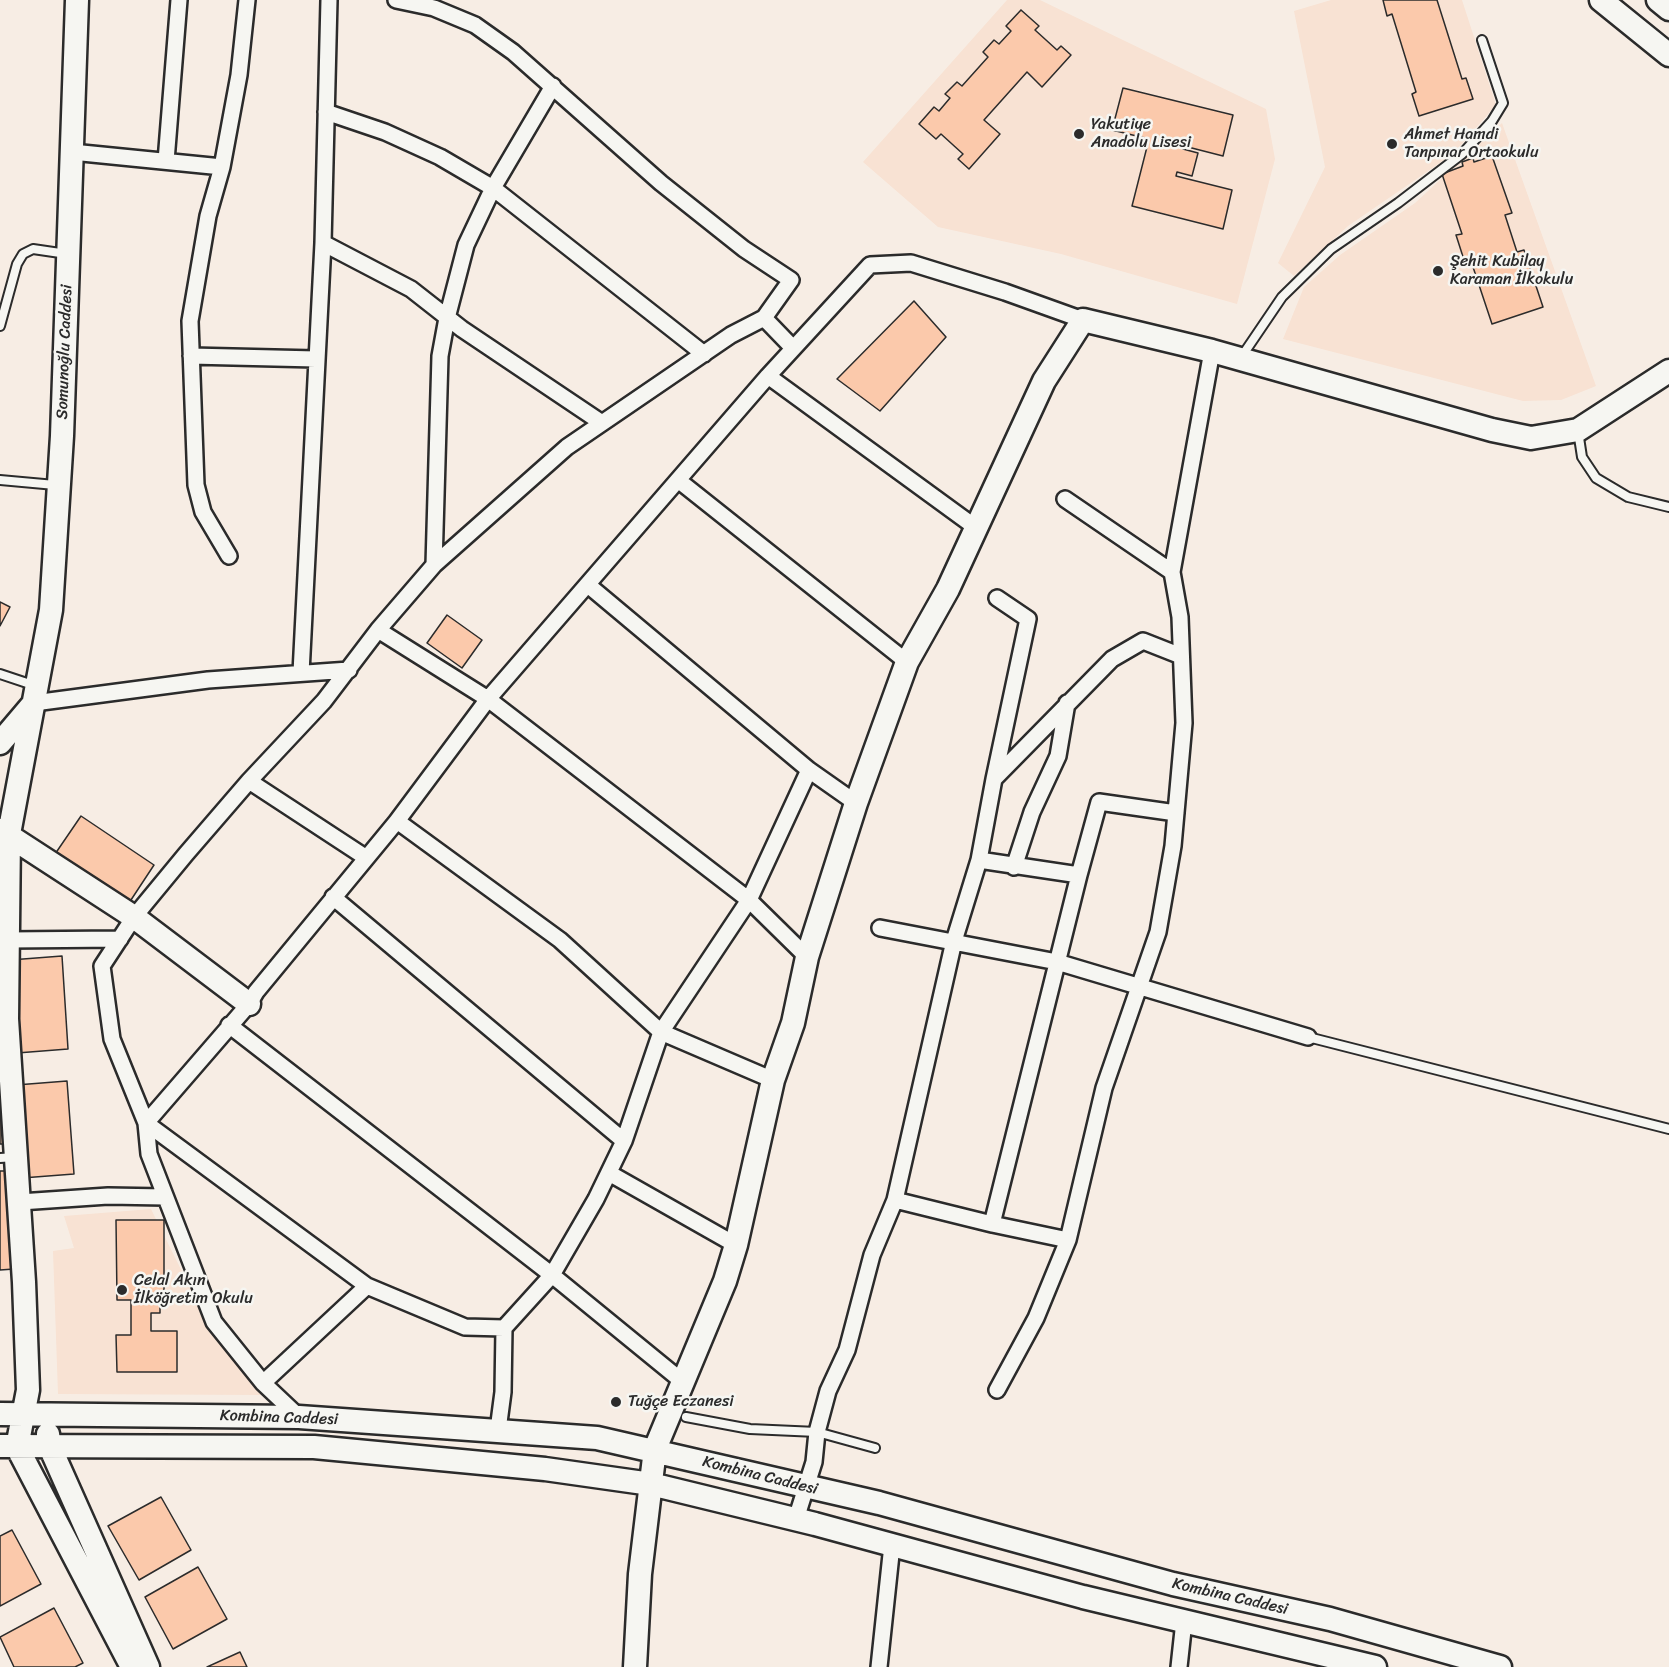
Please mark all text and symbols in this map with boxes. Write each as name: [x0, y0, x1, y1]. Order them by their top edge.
place label: Yakutiye Anadolu Lisesi: [1091, 115, 1191, 153]
place label: Ahmet Hamdi Tanpınar Ortaokulu: [1404, 125, 1539, 163]
marker: Yakutiye Anadolu Lisesi: [1072, 127, 1086, 141]
marker: Ahmet Hamdi Tanpınar Ortaokulu: [1385, 137, 1399, 151]
place label: Şehit Kubilay Karaman İlkokulu: [1450, 252, 1573, 290]
marker: Şehit Kubilay Karaman İlkokulu: [1431, 264, 1445, 278]
street label: Somunoğlu Caddesi: [53, 284, 77, 420]
place label: Celal Akın İlköğretim Okulu: [134, 1271, 253, 1309]
marker: Celal Akın İlköğretim Okulu: [115, 1283, 129, 1297]
place label: Tuğçe Eczanesi: [628, 1392, 734, 1412]
marker: Tuğçe Eczanesi: [609, 1395, 623, 1409]
street label: Kombina Caddesi: [220, 1406, 338, 1430]
street label: Kombina Caddesi: [700, 1452, 820, 1500]
street label: Kombina Caddesi: [1170, 1574, 1290, 1620]

